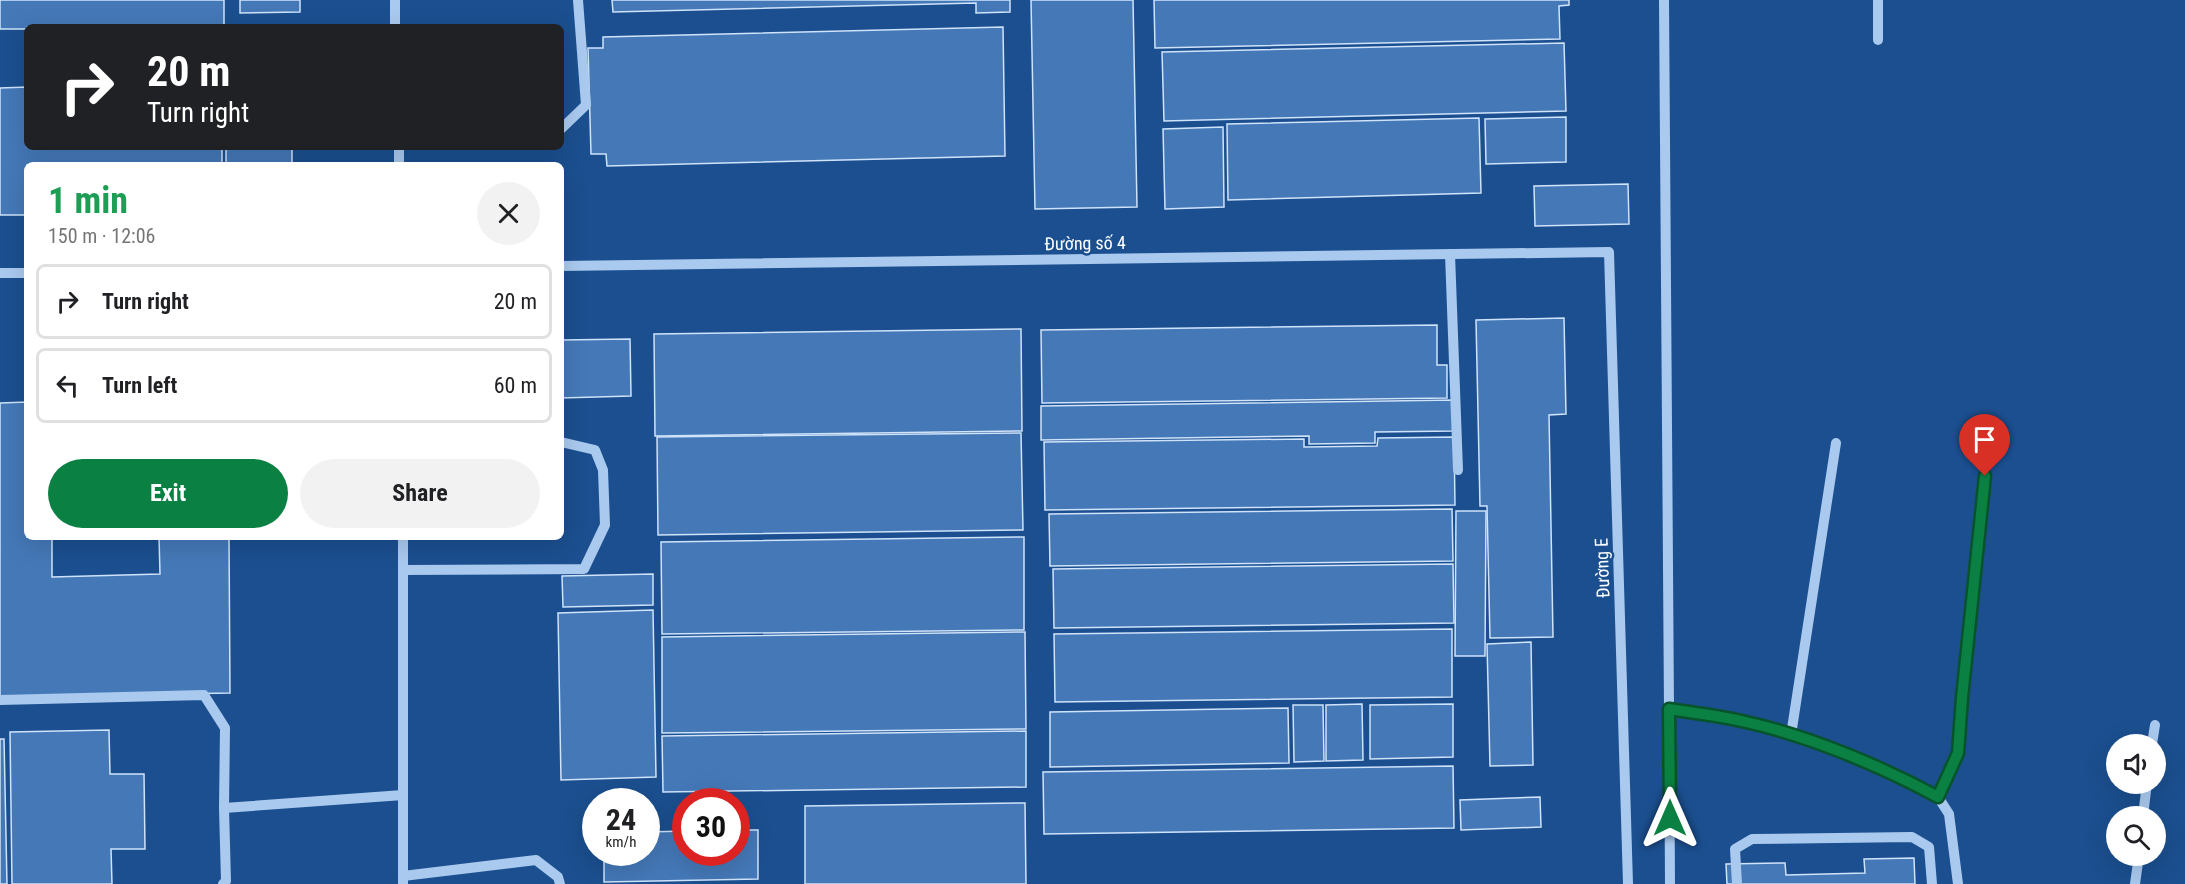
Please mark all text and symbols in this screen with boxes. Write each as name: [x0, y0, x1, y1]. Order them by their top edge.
text: 20 m: [147, 47, 230, 96]
icon: right: [48, 48, 126, 126]
text: Turn right: [147, 97, 249, 129]
text: 1 min: [48, 180, 128, 222]
button: close: [477, 182, 540, 245]
text: 150 m · 12:06: [48, 224, 155, 248]
street label: Đường số 4: [1044, 232, 1126, 254]
icon: right: [51, 285, 84, 318]
text: Turn right: [102, 289, 189, 314]
text: 20 m: [494, 289, 537, 314]
icon: left: [51, 369, 84, 402]
text: Turn left: [102, 373, 177, 398]
text: 60 m: [494, 373, 537, 398]
pin: [1959, 414, 2010, 476]
icon: arrive: [1968, 423, 2001, 456]
button: Exit: [48, 459, 288, 528]
button: Share: [300, 459, 540, 528]
street label: Đường E: [1590, 538, 1614, 598]
map controls: [2106, 734, 2166, 866]
button: sound: [2106, 734, 2166, 794]
position arrow: [1638, 786, 1702, 850]
speed limit sign: 30: [672, 788, 750, 866]
text: 24: [606, 802, 636, 837]
button: search: [2106, 806, 2166, 866]
text: km/h: [606, 833, 636, 851]

